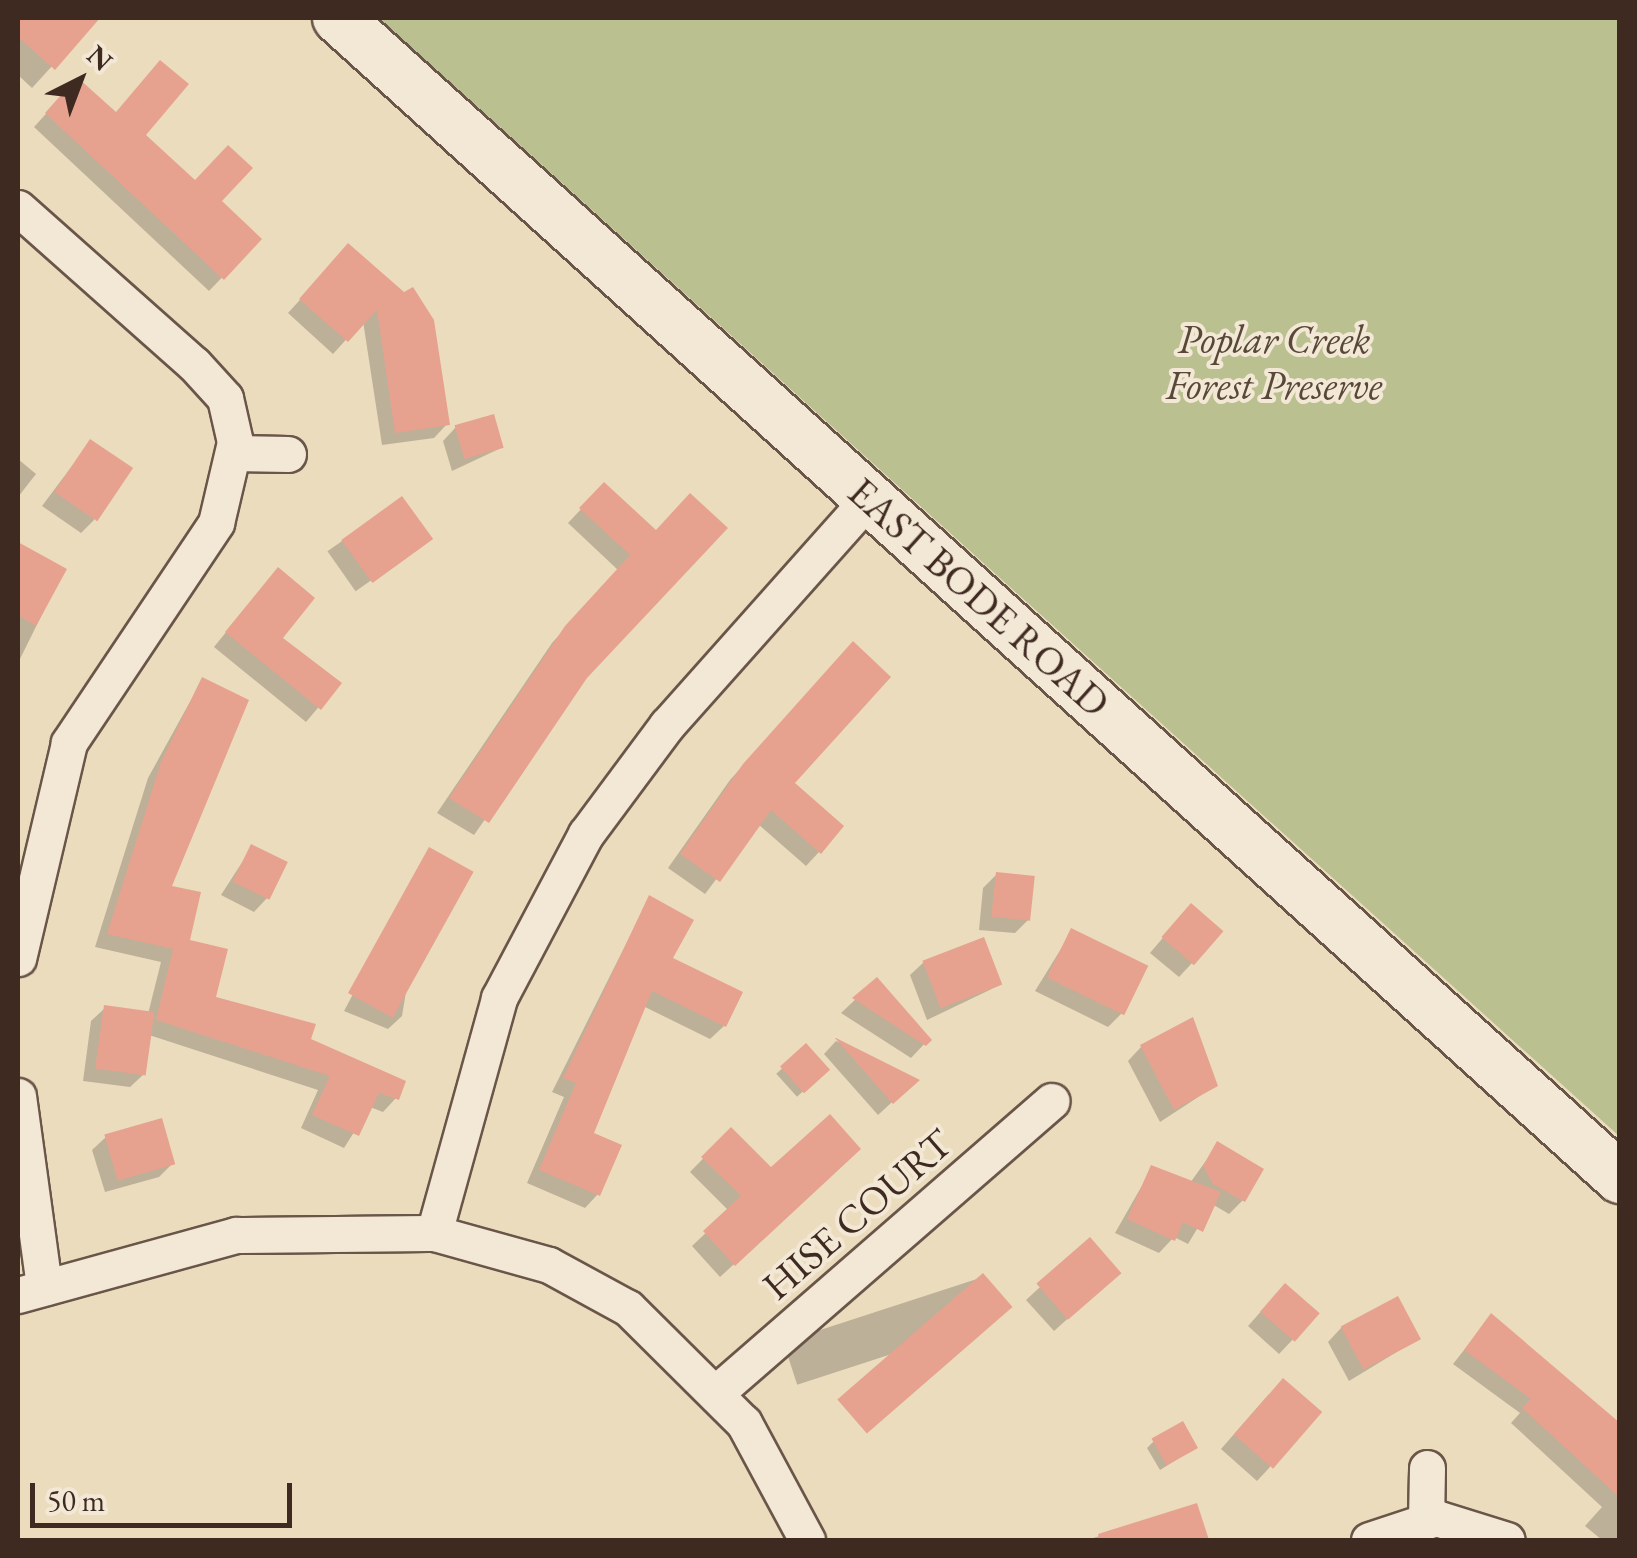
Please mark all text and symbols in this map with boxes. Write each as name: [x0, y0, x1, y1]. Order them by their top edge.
north arrow: [30, 30, 130, 130]
text: N: [80, 37, 121, 79]
park label: Poplar Creek Forest Preserve: [1166, 315, 1382, 409]
street label: EAST BODE ROAD: [839, 467, 1119, 727]
street label: HISE COURT: [753, 1119, 961, 1309]
scale bar: [35, 1463, 298, 1525]
text: 50 m: [47, 1481, 105, 1520]

